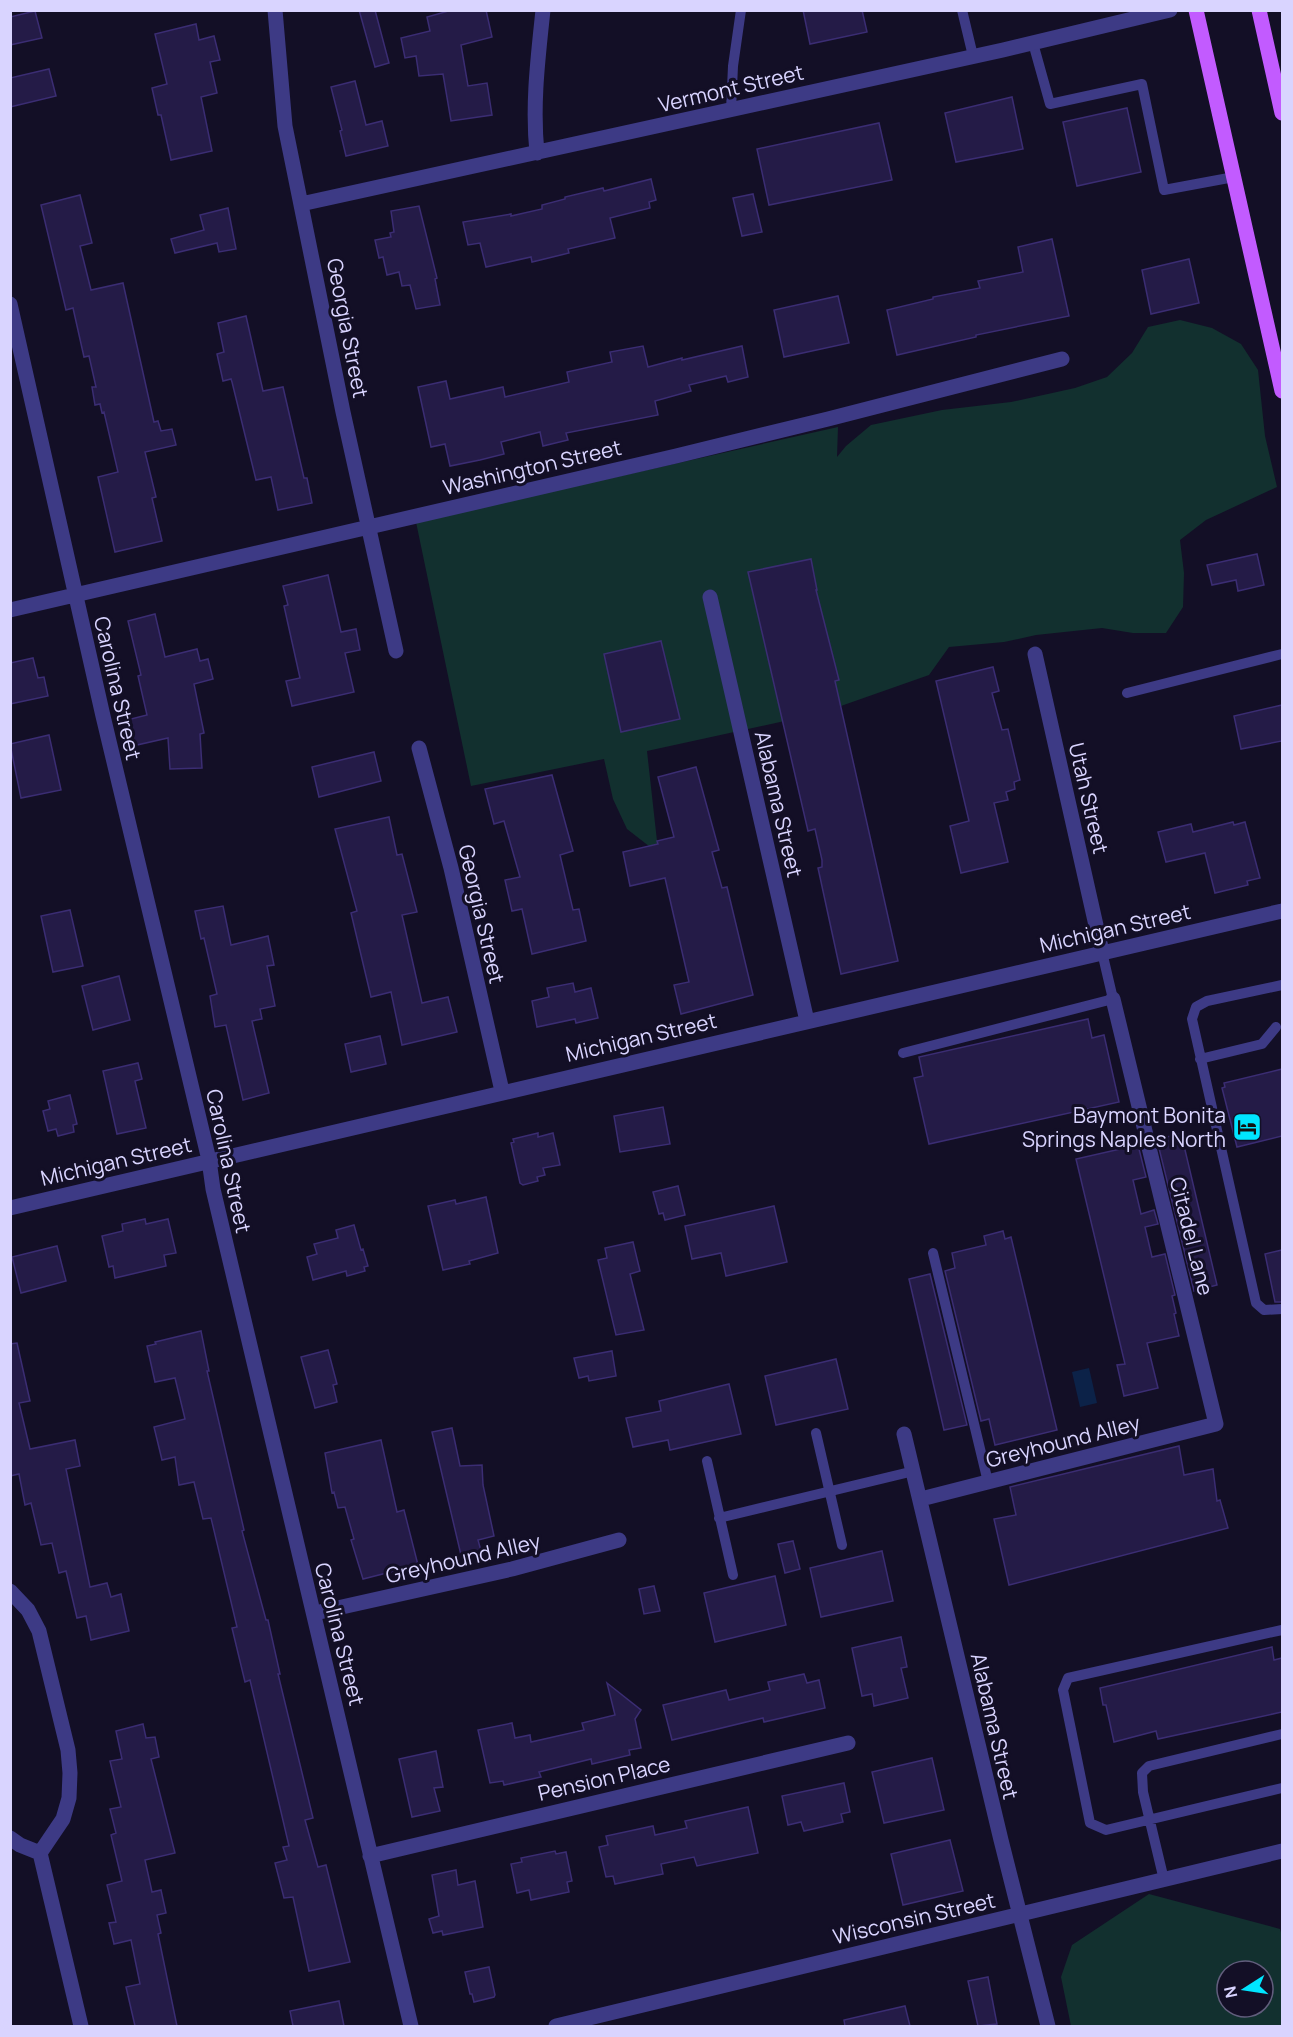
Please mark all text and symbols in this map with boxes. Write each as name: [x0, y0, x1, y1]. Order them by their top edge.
street label: Vermont Street: [656, 58, 806, 118]
street label: Georgia Street: [321, 256, 375, 400]
street label: Washington Street: [440, 433, 624, 501]
street label: Carolina Street: [88, 614, 148, 762]
street label: Alabama Street: [749, 728, 809, 880]
street label: Utah Street: [1063, 740, 1115, 856]
street label: Georgia Street: [452, 842, 512, 986]
street label: Michigan Street: [1037, 897, 1193, 959]
street label: Michigan Street: [563, 1006, 719, 1068]
street label: Carolina Street: [200, 1087, 258, 1235]
place label: Baymont Bonita Springs Naples North: [1022, 1101, 1226, 1153]
hotel icon: Baymont Bonita Springs Naples North: [1231, 1111, 1263, 1143]
street label: Michigan Street: [38, 1130, 194, 1192]
street label: Citadel Lane: [1164, 1174, 1220, 1298]
street label: Greyhound Alley: [983, 1408, 1143, 1474]
street label: Greyhound Alley: [383, 1527, 543, 1589]
street label: Carolina Street: [309, 1560, 371, 1708]
street label: Alabama Street: [965, 1650, 1025, 1802]
street label: Pension Place: [535, 1749, 673, 1807]
street label: Wisconsin Street: [830, 1886, 998, 1950]
north arrow: [1215, 1959, 1275, 2019]
text: N: [1218, 1984, 1242, 2000]

